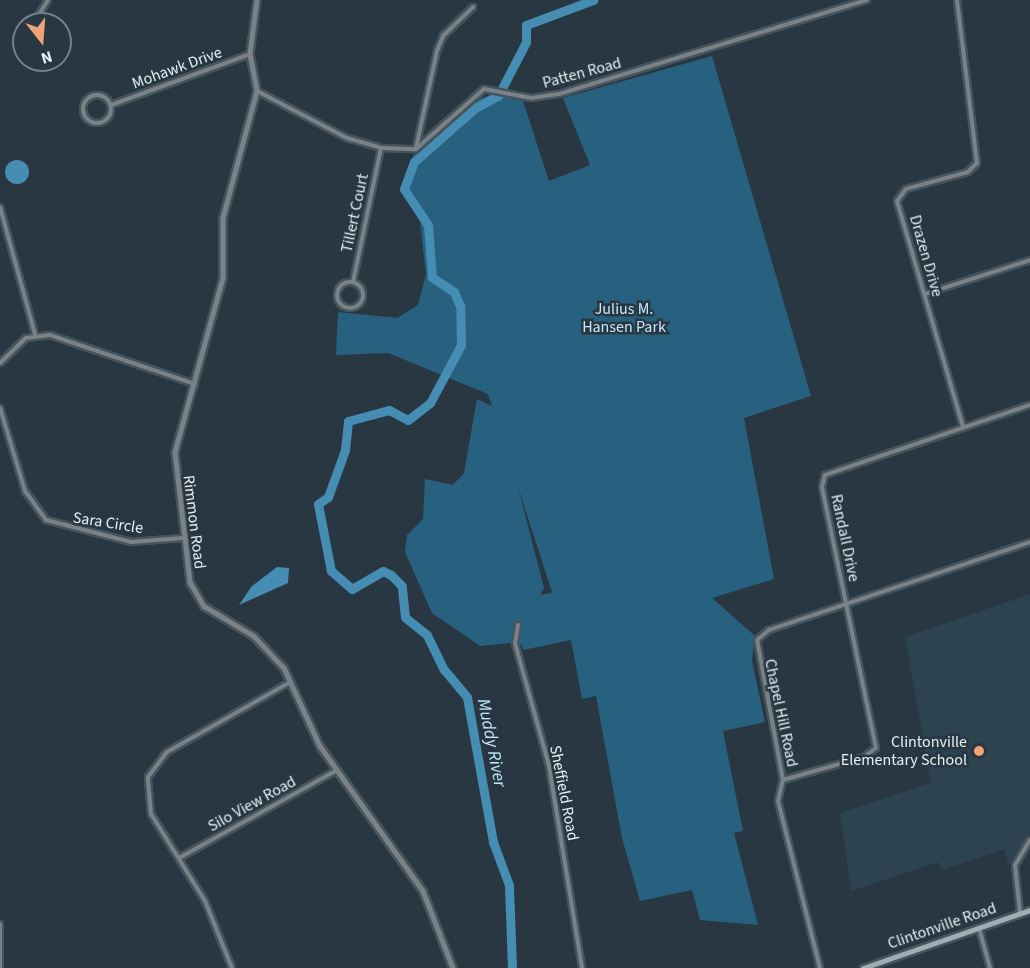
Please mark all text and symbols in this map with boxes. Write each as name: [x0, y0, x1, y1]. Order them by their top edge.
north arrow: [12, 12, 72, 72]
street label: Mohawk Drive: [129, 43, 225, 93]
text: N: [38, 45, 55, 69]
street label: Patten Road: [541, 53, 623, 93]
street label: Tillert Court: [337, 172, 373, 254]
street label: Drazen Drive: [905, 213, 947, 299]
park label: Julius M. Hansen Park: [582, 299, 666, 337]
street label: Rimmon Road: [179, 474, 209, 570]
street label: Randall Drive: [826, 493, 864, 583]
street label: Sara Circle: [72, 508, 144, 538]
street label: Chapel Hill Road: [760, 657, 802, 769]
water label: Muddy River: [472, 697, 510, 789]
place label: Clintonville Elementary School: [841, 732, 967, 770]
street label: Sheffield Road: [545, 744, 583, 842]
marker: Clintonville Elementary School: [972, 744, 986, 758]
street label: Silo View Road: [205, 772, 299, 836]
street label: Clintonville Road: [885, 898, 999, 954]

